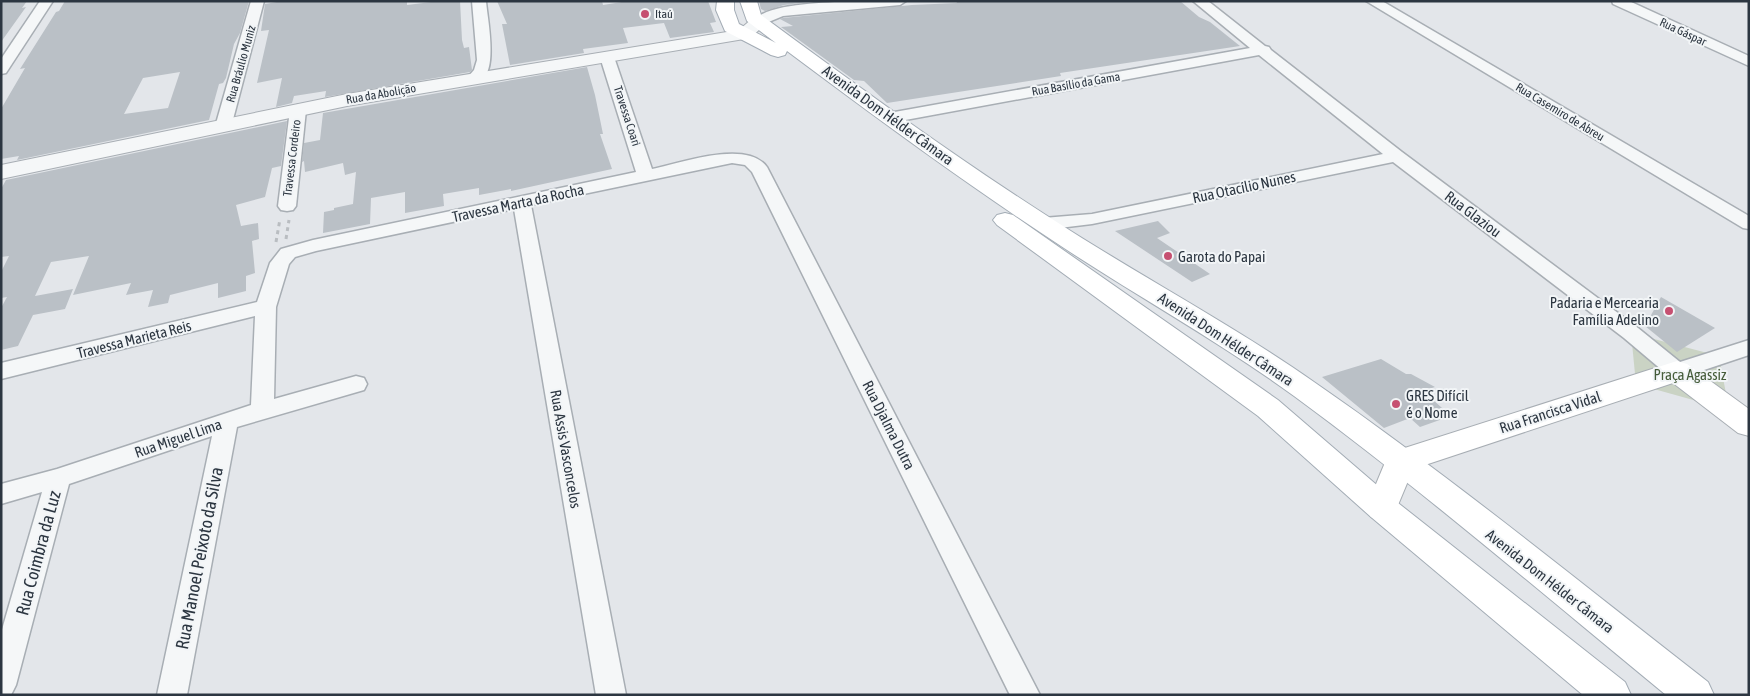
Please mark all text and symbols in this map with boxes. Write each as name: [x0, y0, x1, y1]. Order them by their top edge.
place label: Itaú: [655, 7, 673, 21]
marker: Itaú: [639, 8, 651, 20]
street label: Rua Gáspar: [1657, 15, 1709, 49]
street label: Rua Bráulio Muniz: [223, 23, 259, 104]
street label: Avenida Dom Hélder Câmara: [819, 62, 957, 168]
street label: Rua Basílio da Gama: [1031, 69, 1121, 99]
street label: Rua Casemiro de Abreu: [1513, 80, 1607, 144]
street label: Rua da Abolição: [345, 81, 417, 107]
street label: Travessa Coari: [611, 84, 643, 148]
street label: Travessa Cordeiro: [280, 119, 304, 197]
street label: Rua Otacílio Nunes: [1191, 168, 1297, 206]
street label: Travessa Marta da Rocha: [451, 181, 586, 225]
street label: Rua Glaziou: [1442, 187, 1504, 241]
place label: Garota do Papai: [1178, 248, 1266, 265]
marker: Garota do Papai: [1162, 250, 1174, 262]
street label: Avenida Dom Hélder Câmara: [1155, 289, 1297, 389]
place label: Padaria e Mercearia Família Adelino: [1550, 294, 1659, 328]
marker: Padaria e Mercearia Família Adelino: [1663, 305, 1675, 317]
street label: Travessa Marieta Reis: [75, 317, 193, 361]
park label: Praça Agassiz: [1654, 366, 1727, 383]
street label: Rua Djalma Dutra: [859, 378, 919, 472]
place label: GRES Difícil é o Nome: [1406, 387, 1469, 421]
street label: Rua Assis Vasconcelos: [547, 388, 585, 510]
street label: Rua Francisca Vidal: [1497, 388, 1603, 436]
marker: GRES Difícil é o Nome: [1390, 398, 1402, 410]
street label: Rua Miguel Lima: [132, 415, 224, 461]
street label: Rua Manoel Peixoto da Silva: [171, 465, 227, 651]
street label: Rua Coimbra da Luz: [11, 488, 65, 618]
street label: Avenida Dom Hélder Câmara: [1483, 526, 1617, 636]

